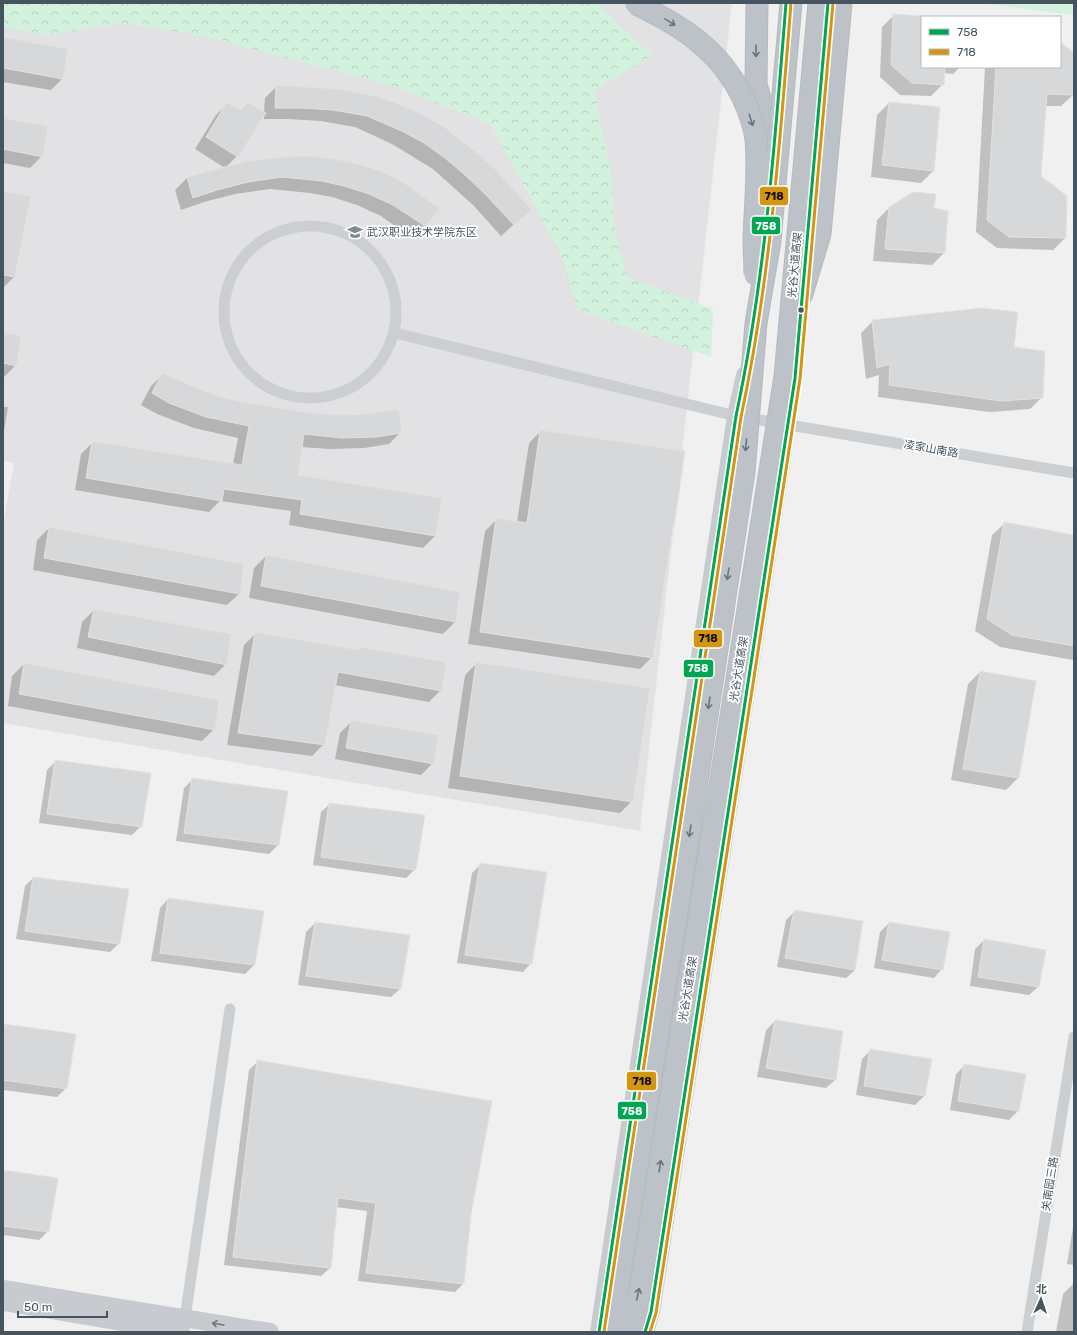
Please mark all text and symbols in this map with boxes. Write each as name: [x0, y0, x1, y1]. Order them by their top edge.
legend: [921, 16, 1061, 68]
one-way arrow: [664, 19, 676, 27]
text: 758: [957, 25, 978, 39]
one-way arrow: [752, 44, 760, 57]
text: 718: [957, 45, 976, 59]
one-way arrow: [748, 113, 755, 126]
line badge: 718: [759, 186, 789, 206]
text: 718: [764, 190, 784, 203]
line badge: 758: [751, 216, 781, 235]
text: 758: [756, 220, 776, 233]
school or university icon: 武汉职业技术学院东区: [346, 223, 364, 241]
place label: 武汉职业技术学院东区: [367, 226, 477, 239]
street label: 光谷大道高架: [786, 232, 804, 298]
unlabelled marker: [796, 305, 806, 315]
street label: 凌家山南路: [903, 438, 959, 460]
one-way arrow: [742, 439, 749, 452]
one-way arrow: [724, 567, 732, 580]
line badge: 718: [693, 629, 723, 648]
text: 718: [698, 632, 718, 645]
street label: 光谷大道高架: [727, 635, 751, 703]
line badge: 758: [683, 659, 714, 678]
text: 758: [688, 662, 708, 675]
one-way arrow: [705, 696, 713, 709]
one-way arrow: [686, 824, 694, 837]
street label: 光谷大道高架: [676, 955, 700, 1023]
line badge: 718: [626, 1071, 657, 1091]
text: 718: [632, 1075, 652, 1088]
line badge: 758: [617, 1101, 647, 1120]
text: 758: [622, 1105, 642, 1118]
street label: 关南园三路: [1039, 1156, 1061, 1212]
one-way arrow: [656, 1159, 664, 1172]
north arrow: [1021, 1279, 1061, 1319]
text: 北: [1036, 1283, 1047, 1296]
one-way arrow: [635, 1288, 643, 1301]
scale bar: [18, 1293, 107, 1319]
text: 50 m: [24, 1300, 52, 1314]
one-way arrow: [212, 1319, 225, 1327]

